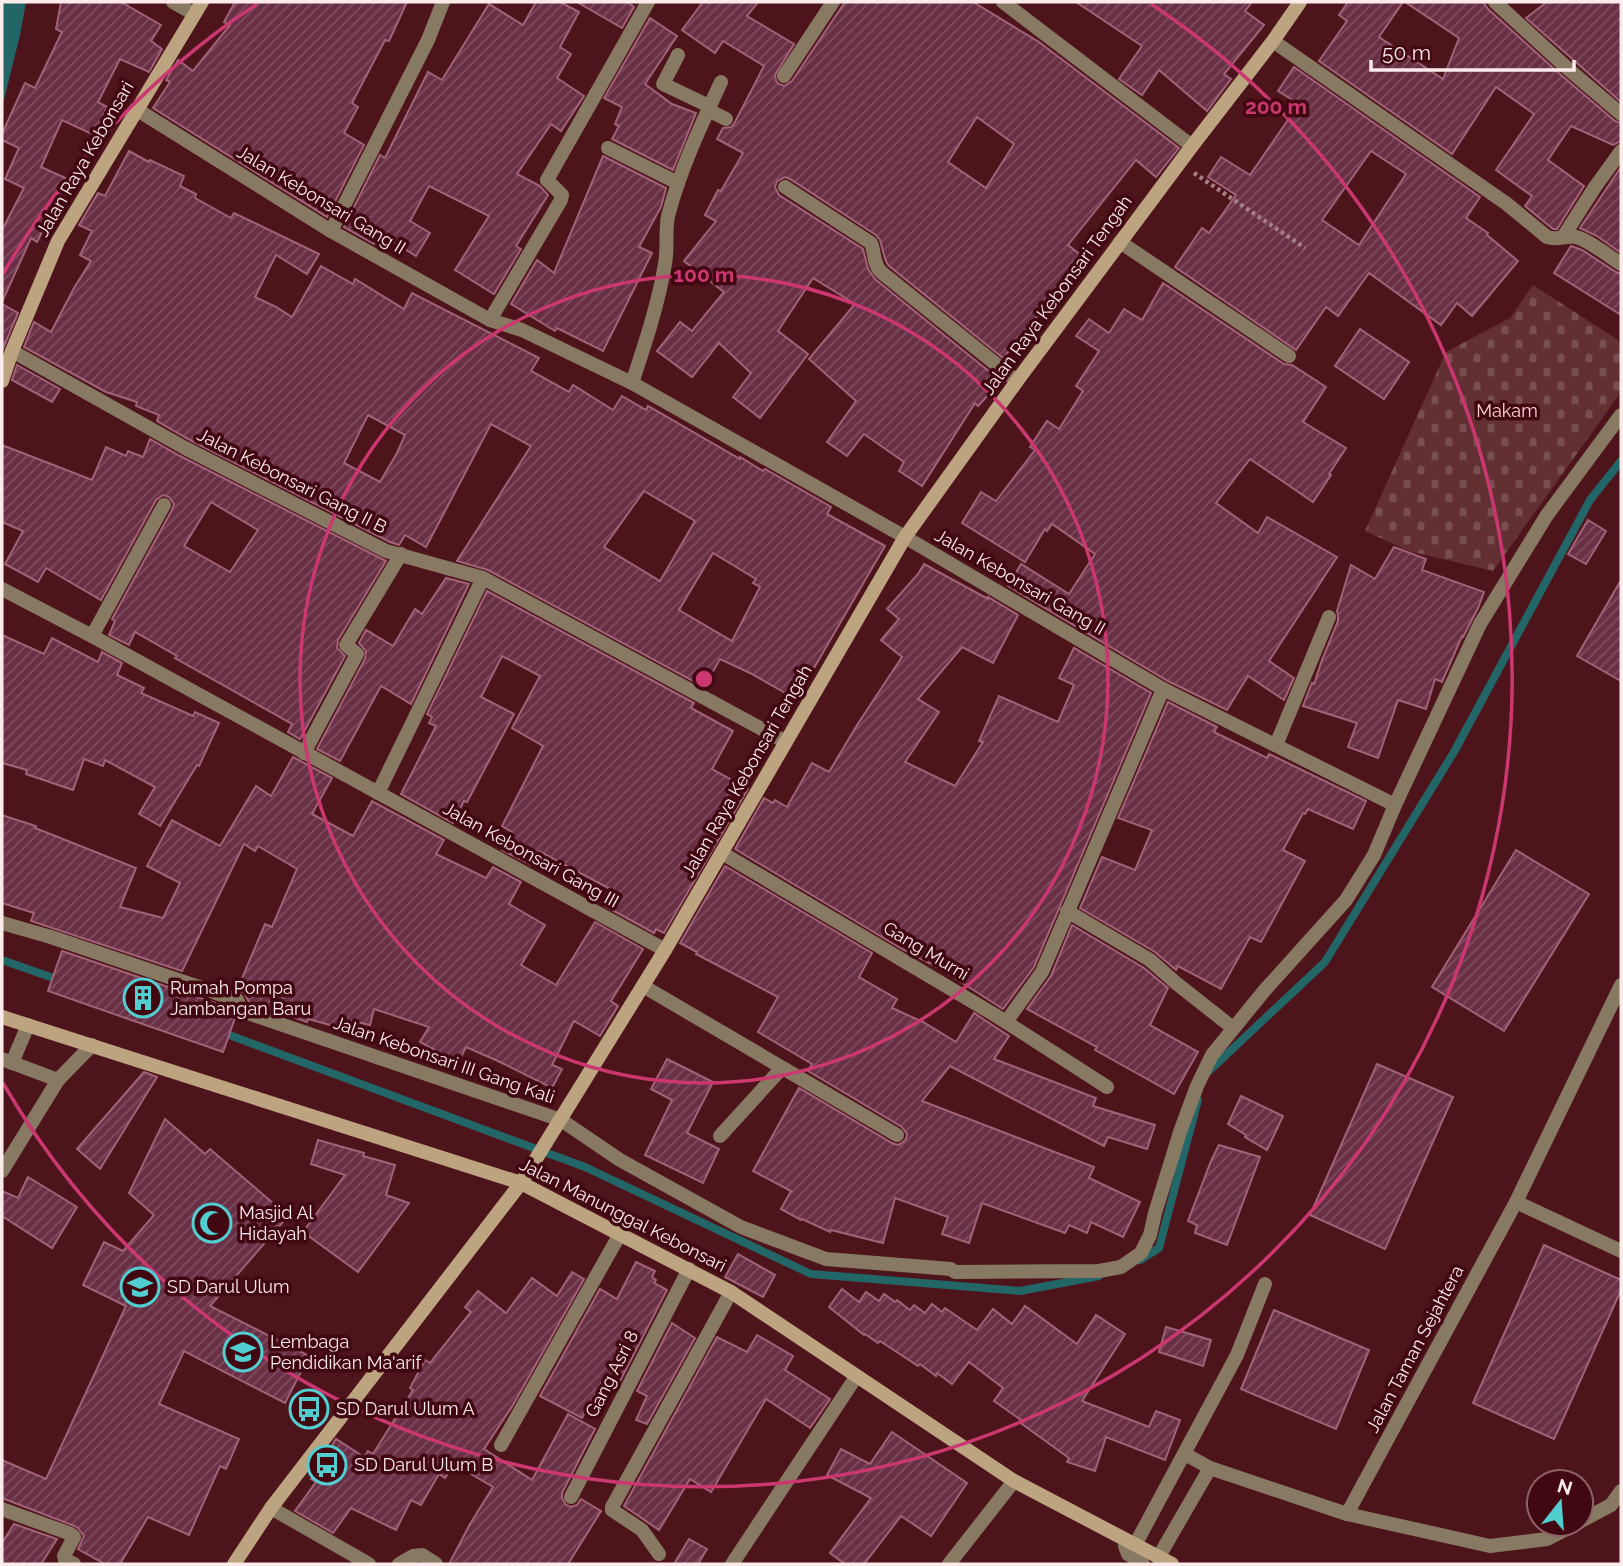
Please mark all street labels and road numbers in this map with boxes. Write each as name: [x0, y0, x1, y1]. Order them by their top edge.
street label: Jalan Raya Kebonsari: [32, 77, 138, 240]
street label: Jalan Kebonsari Gang II: [233, 141, 409, 258]
street label: Jalan Raya Kebonsari Tengah: [977, 191, 1136, 398]
street label: Jalan Kebonsari Gang II B: [194, 424, 390, 538]
street label: Jalan Kebonsari Gang II: [931, 524, 1109, 639]
street label: Jalan Raya Kebonsari Tengah: [677, 661, 816, 880]
street label: Jalan Kebonsari Gang III: [440, 797, 623, 912]
street label: Gang Murni: [880, 917, 973, 984]
street label: Jalan Kebonsari III Gang Kali: [331, 1012, 557, 1107]
street label: Jalan Manunggal Kebonsari: [516, 1153, 730, 1276]
street label: Jalan Taman Sejahtera: [1362, 1262, 1468, 1436]
street label: Gang Asri 8: [581, 1327, 642, 1421]

